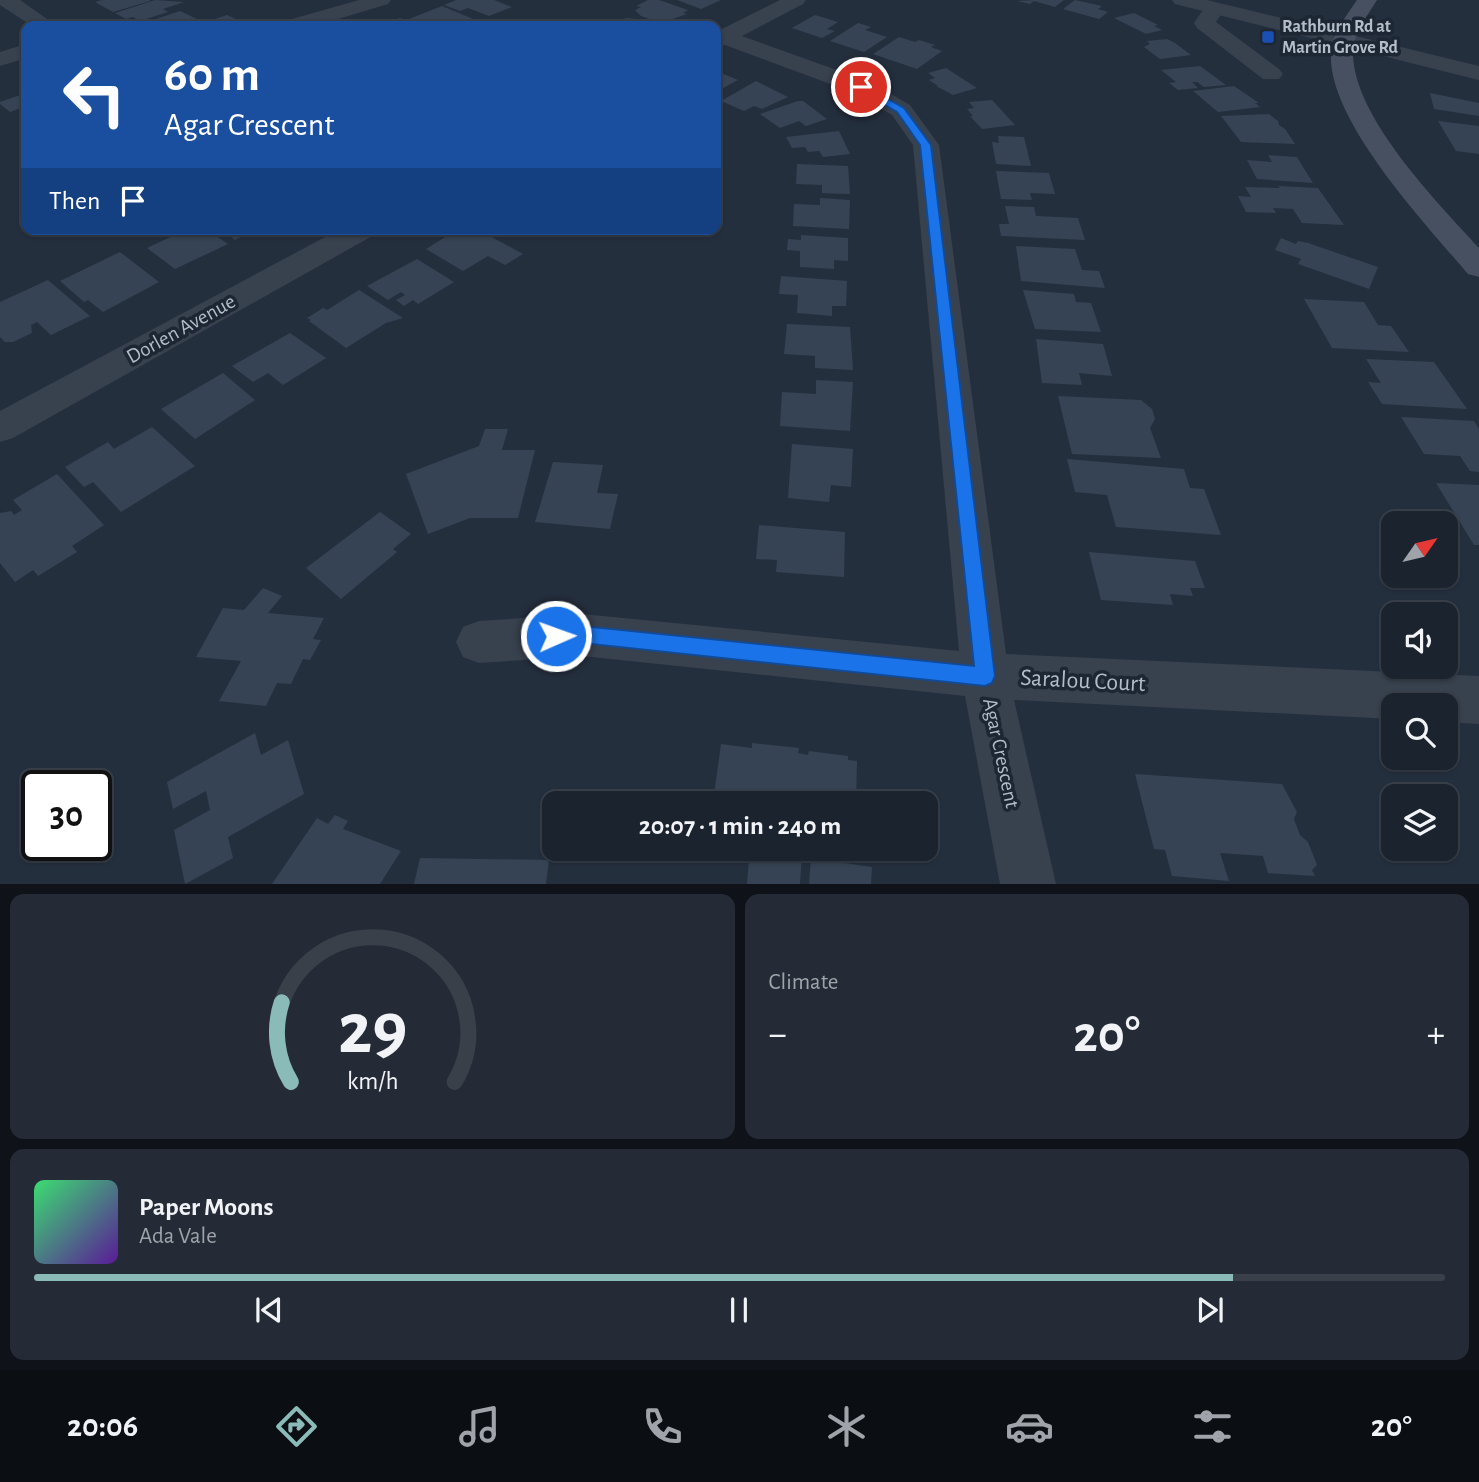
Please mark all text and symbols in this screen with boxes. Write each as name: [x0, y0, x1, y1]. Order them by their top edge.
place label: Rathburn Rd at Martin Grove Rd: [1282, 18, 1398, 57]
marker: Rathburn Rd at Martin Grove Rd: [1260, 29, 1276, 45]
icon: left: [49, 49, 140, 140]
text: 60 m: [164, 51, 260, 100]
pin: [831, 57, 891, 117]
icon: arrive: [842, 68, 880, 106]
text: Agar Crescent: [164, 109, 334, 141]
icon: arrive: [114, 182, 152, 220]
text: Then: [49, 188, 100, 214]
street label: Dorlen Avenue: [123, 291, 239, 367]
north arrow: [1381, 511, 1458, 588]
map controls: [1381, 511, 1458, 861]
position arrow: [519, 599, 593, 673]
button: sound: [1381, 602, 1458, 679]
street label: Saralou Court: [1020, 666, 1147, 696]
button: search: [1381, 693, 1458, 770]
street label: Agar Crescent: [979, 696, 1023, 810]
speed limit sign: 30: [21, 770, 112, 861]
button: layers: [1381, 784, 1458, 861]
text: 20:07 · 1 min · 240 m: [639, 813, 841, 839]
text: Climate: [769, 971, 838, 994]
text: 29: [338, 995, 407, 1068]
text: 20°: [1073, 1009, 1140, 1061]
text: −: [769, 1016, 787, 1054]
text: +: [1427, 1016, 1445, 1054]
text: km/h: [346, 1069, 398, 1094]
text: Paper Moons: [139, 1194, 274, 1220]
text: Ada Vale: [139, 1225, 217, 1248]
icon: previous: [250, 1291, 288, 1329]
icon: pause: [720, 1291, 758, 1329]
icon: next: [1191, 1291, 1229, 1329]
icon: directions: [272, 1402, 321, 1451]
icon: music: [455, 1402, 504, 1451]
icon: phone: [638, 1402, 687, 1451]
icon: climate: [822, 1402, 871, 1451]
icon: car: [1005, 1402, 1054, 1451]
icon: filters: [1188, 1402, 1237, 1451]
text: 20:06: [67, 1410, 138, 1442]
text: 20°: [1371, 1410, 1412, 1442]

